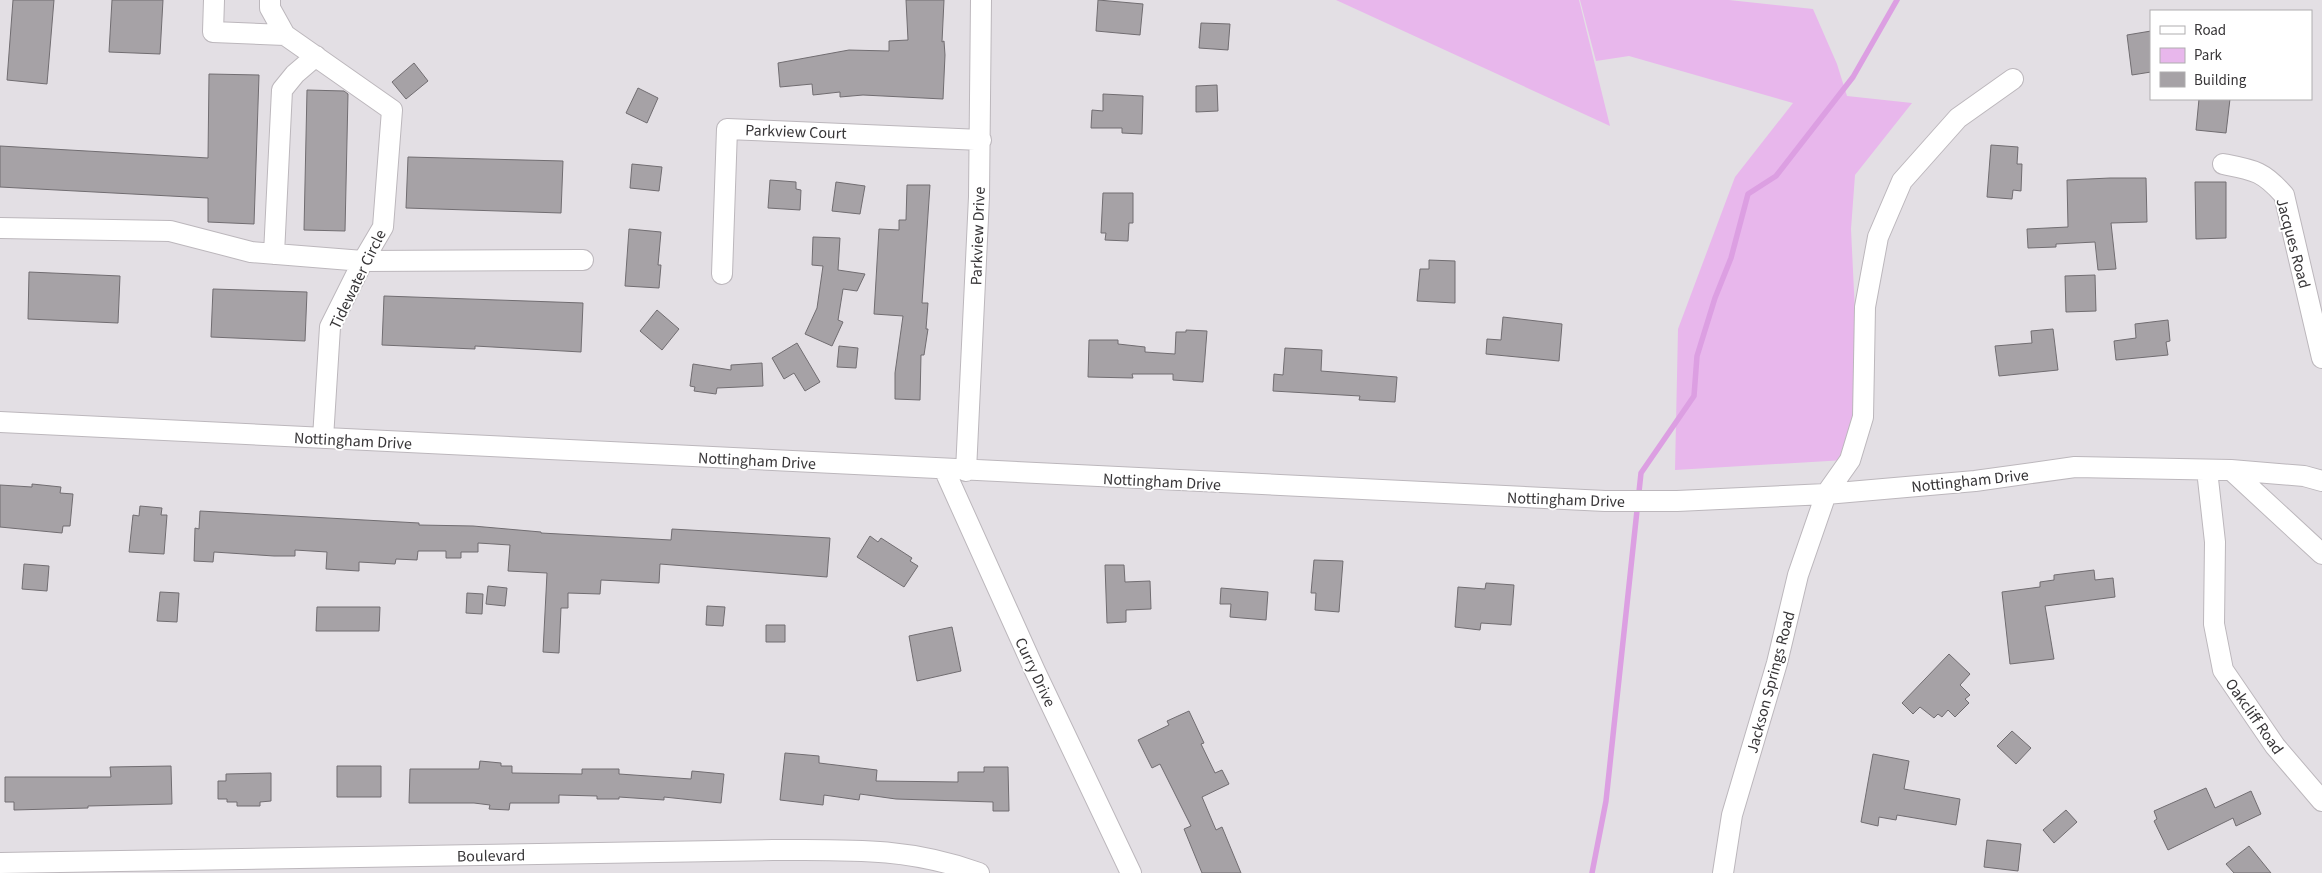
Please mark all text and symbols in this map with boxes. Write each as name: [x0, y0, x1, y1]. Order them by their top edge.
legend: [2150, 10, 2312, 100]
text: Road: [2194, 20, 2226, 41]
text: Park: [2194, 45, 2223, 66]
text: Building: [2194, 70, 2247, 91]
street label: Parkview Court: [745, 119, 848, 145]
street label: Parkview Drive: [965, 186, 991, 286]
street label: Jacques Road: [2270, 196, 2316, 291]
street label: Tidewater Circle: [324, 226, 392, 333]
street label: Nottingham Drive: [293, 427, 412, 455]
street label: Nottingham Drive: [697, 447, 816, 475]
street label: Nottingham Drive: [1910, 464, 2030, 498]
street label: Nottingham Drive: [1102, 468, 1221, 496]
street label: Nottingham Drive: [1507, 487, 1625, 513]
street label: Jackson Springs Road: [1741, 609, 1801, 756]
street label: Curry Drive: [1009, 634, 1061, 711]
street label: Oakcliff Road: [2220, 674, 2289, 759]
street label: Boulevard: [457, 844, 525, 868]

